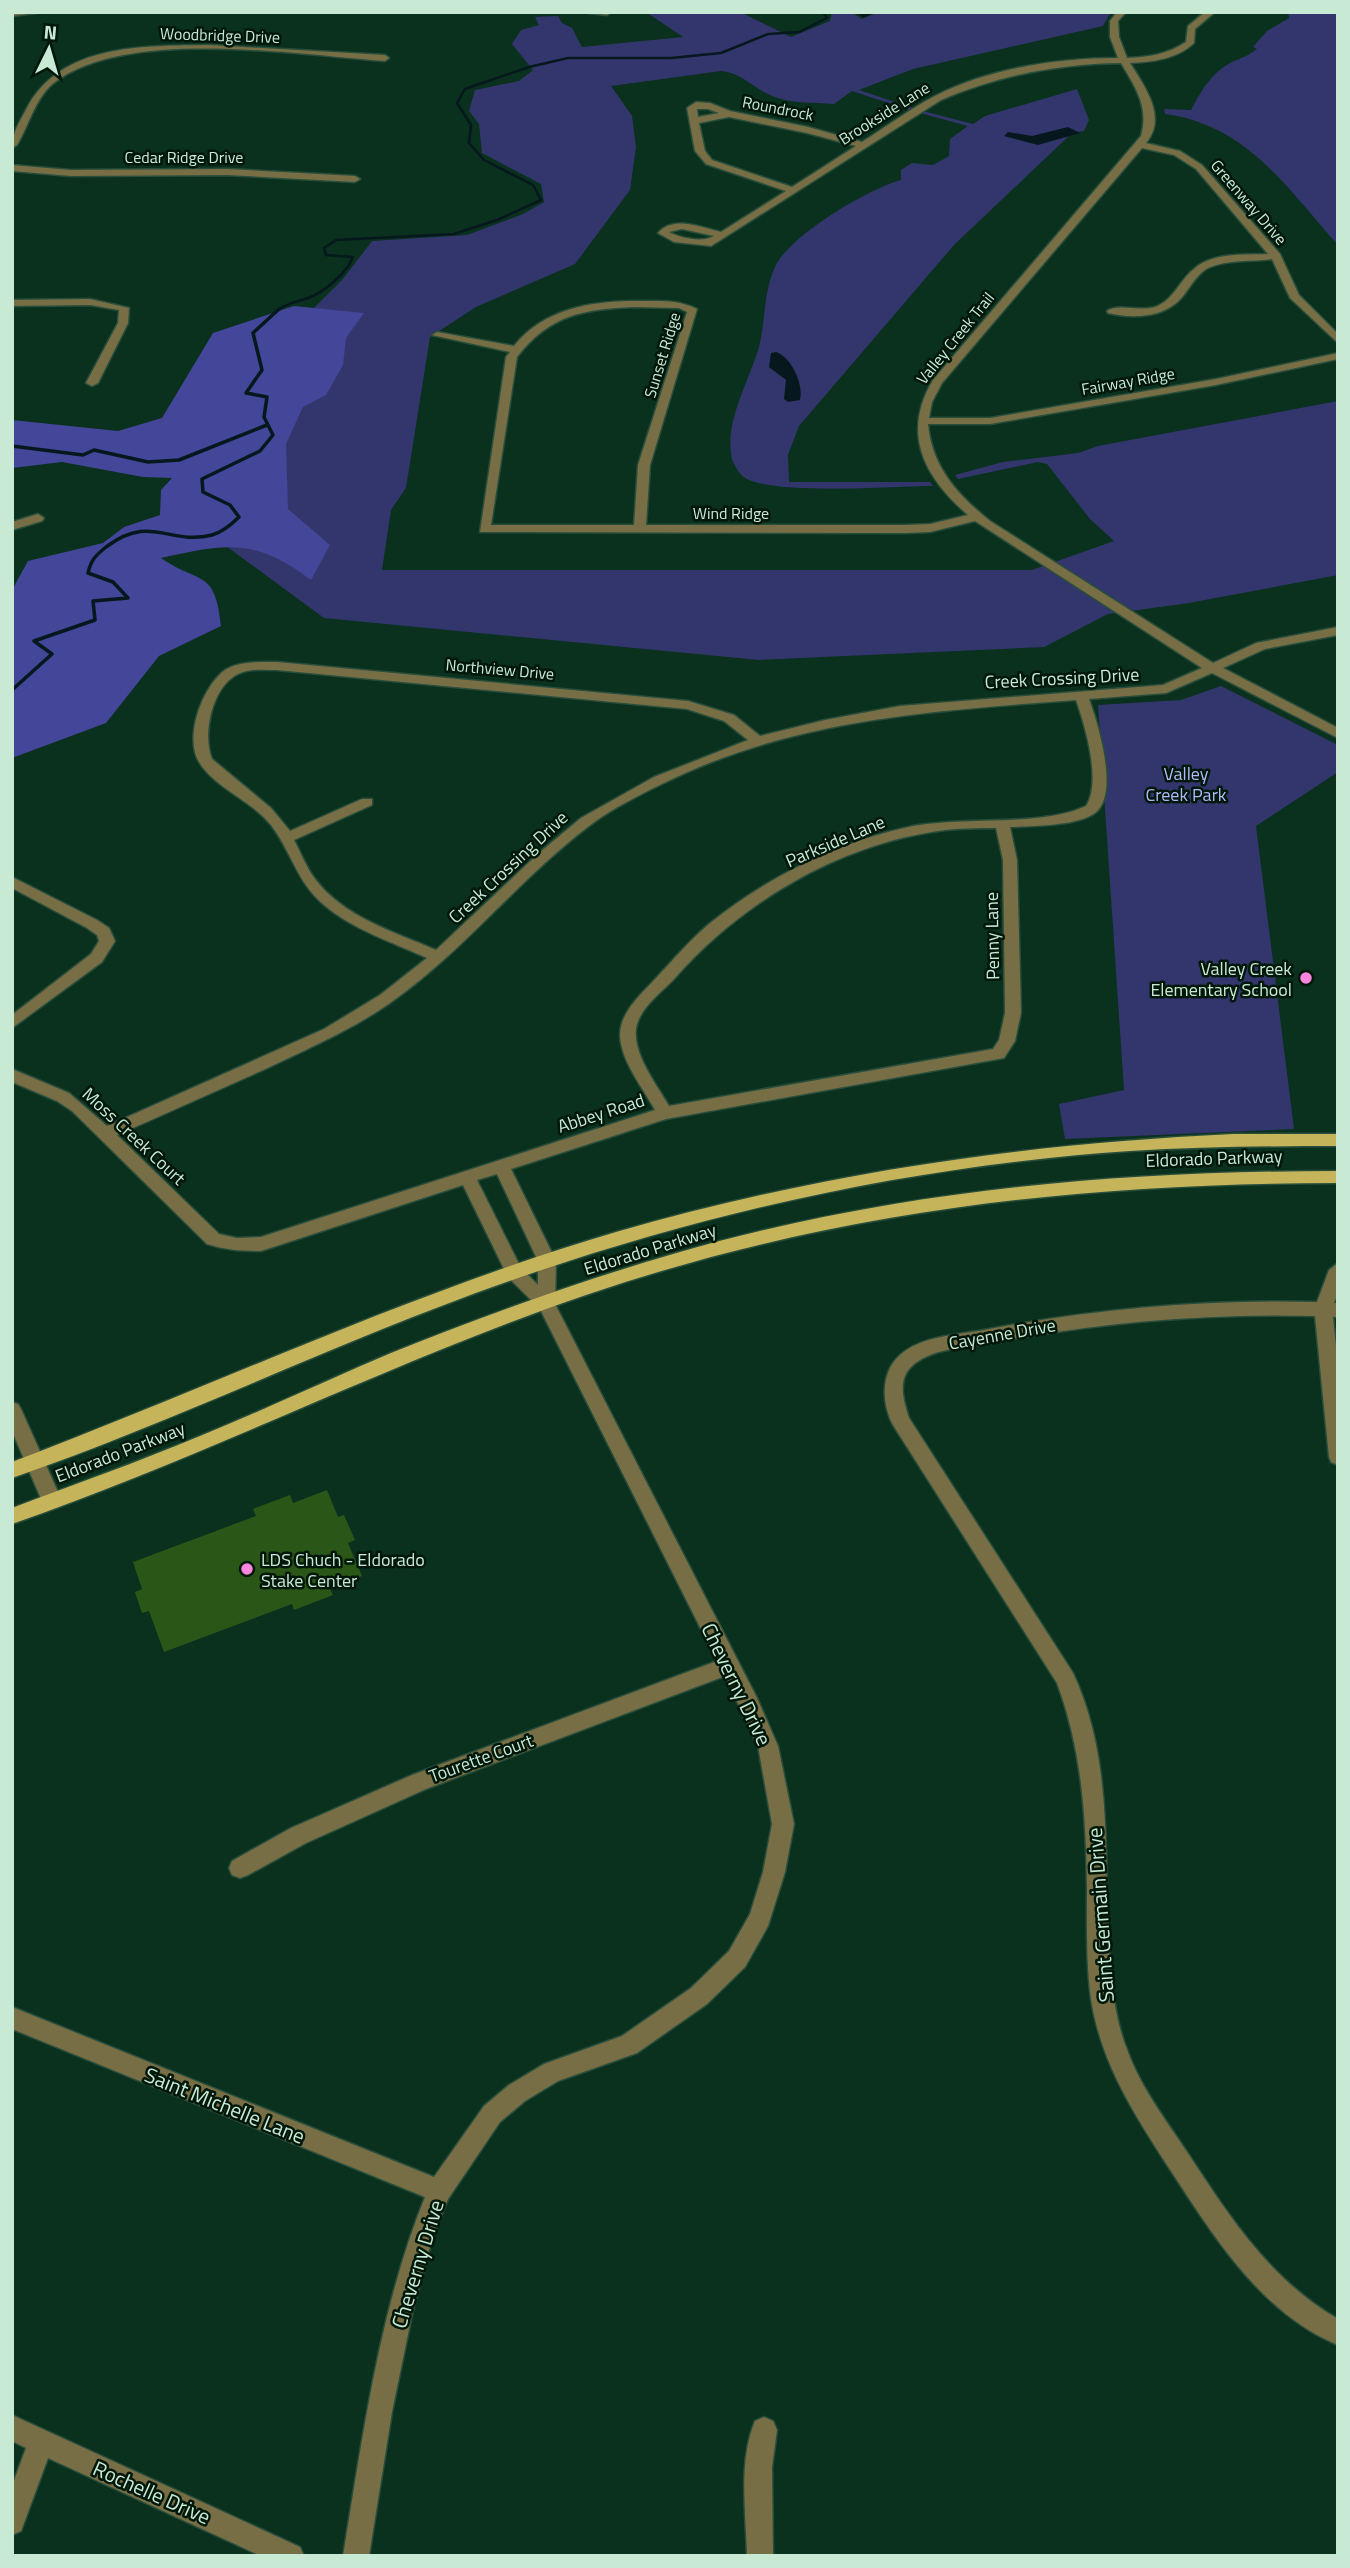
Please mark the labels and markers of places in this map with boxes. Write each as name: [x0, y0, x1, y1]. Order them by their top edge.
place label: Valley Creek Elementary School: [1150, 955, 1292, 1003]
marker: Valley Creek Elementary School: [1298, 970, 1314, 986]
place label: LDS Chuch - Eldorado Stake Center: [261, 1546, 425, 1594]
marker: LDS Chuch - Eldorado Stake Center: [239, 1561, 255, 1577]

